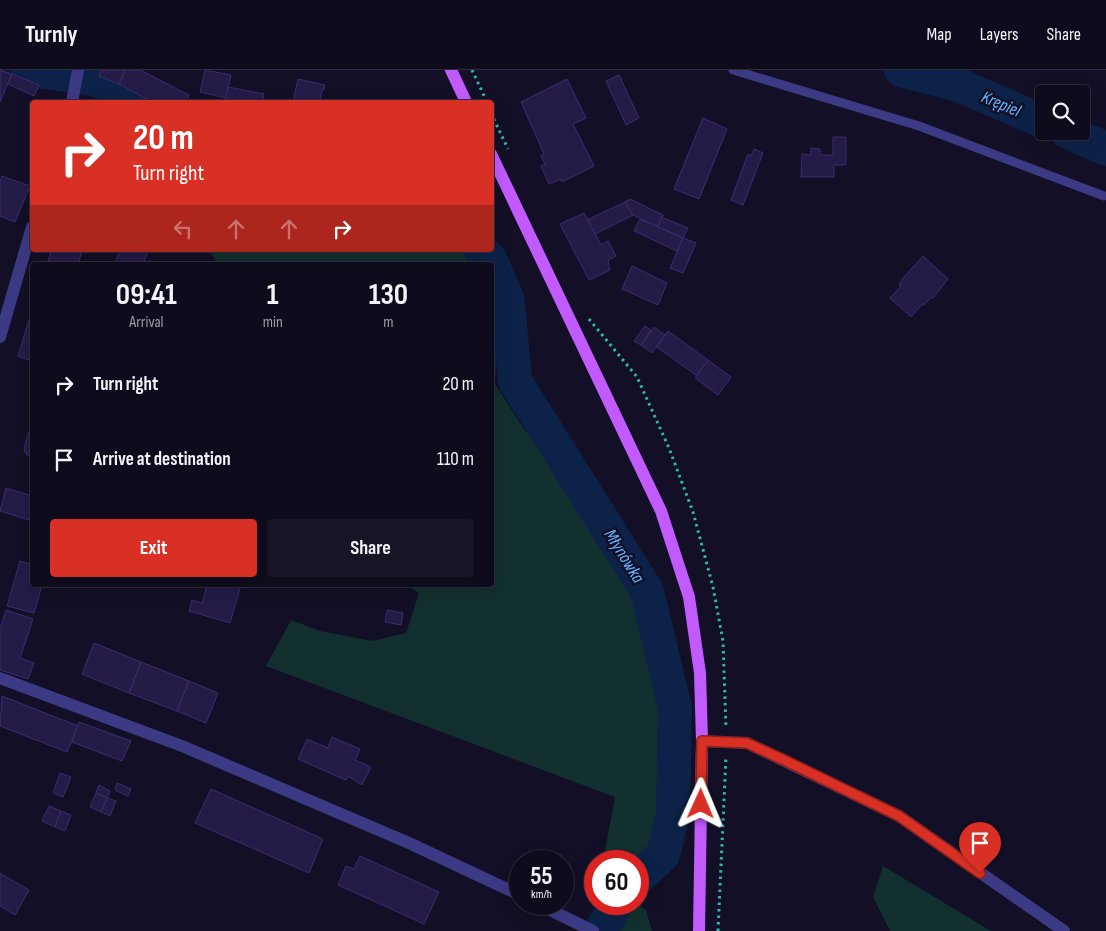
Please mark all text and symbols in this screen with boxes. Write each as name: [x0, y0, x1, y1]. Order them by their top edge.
text: Turnly: [25, 20, 78, 49]
text: Map: [927, 24, 952, 45]
text: Layers: [980, 24, 1019, 45]
text: Share: [1047, 24, 1081, 45]
map controls: [1035, 85, 1090, 140]
button: search: [1035, 85, 1090, 140]
water label: Krępiel: [978, 86, 1024, 122]
text: 20 m: [133, 117, 194, 160]
icon: right: [50, 120, 115, 185]
text: Turn right: [133, 160, 204, 187]
icon: left: [169, 215, 197, 243]
icon: ahead: [222, 215, 250, 243]
icon: ahead: [275, 215, 303, 243]
icon: right: [328, 215, 356, 243]
text: 09:41: [116, 277, 177, 313]
text: 1: [267, 277, 279, 313]
text: 130: [369, 277, 408, 313]
text: Arrival: [129, 313, 164, 332]
text: min: [263, 313, 283, 332]
text: m: [383, 313, 394, 332]
icon: right: [50, 371, 78, 399]
text: Turn right: [93, 373, 158, 396]
text: 20 m: [442, 373, 474, 396]
icon: arrive: [50, 446, 78, 474]
text: Arrive at destination: [93, 448, 231, 471]
text: 110 m: [437, 448, 474, 471]
button: Exit: [50, 519, 257, 577]
button: Share: [267, 519, 474, 577]
water label: Młynówka: [599, 525, 649, 587]
position arrow: [674, 777, 726, 829]
pin: [959, 822, 1001, 873]
icon: arrive: [966, 829, 994, 857]
speed limit sign: 60: [584, 850, 649, 915]
text: 55: [531, 861, 552, 892]
text: km/h: [531, 887, 552, 902]

